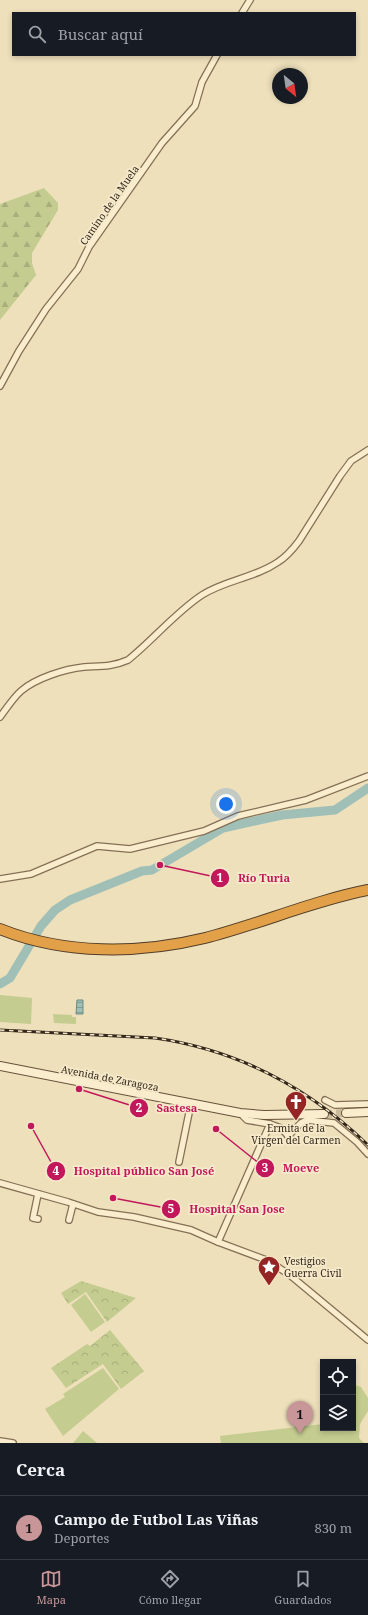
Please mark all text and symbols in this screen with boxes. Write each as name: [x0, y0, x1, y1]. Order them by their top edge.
search box: [12, 12, 356, 56]
icon: search: [26, 23, 48, 45]
text: Buscar aquí: [58, 24, 143, 44]
north arrow: [272, 68, 308, 104]
street label: Camino de la Muela: [76, 162, 142, 248]
your location: [216, 794, 236, 814]
callout: Río Turia: [210, 866, 298, 889]
text: 1: [217, 869, 224, 886]
text: Río Turia: [238, 870, 290, 885]
street label: Avenida de Zaragoza: [60, 1062, 160, 1094]
church icon: Ermita de la Virgen del Carmen: [283, 1089, 309, 1122]
callout: Sastesa: [129, 1096, 206, 1119]
text: 2: [136, 1099, 143, 1116]
text: Sastesa: [157, 1100, 198, 1115]
place label: Ermita de la Virgen del Carmen: [251, 1121, 341, 1147]
callout: Moeve: [255, 1156, 327, 1179]
callout: Hospital público San José: [46, 1159, 222, 1182]
text: 3: [262, 1159, 269, 1176]
text: Moeve: [283, 1160, 319, 1175]
text: 4: [53, 1162, 60, 1179]
text: Hospital público San José: [74, 1163, 214, 1178]
callout: Hospital San Jose: [161, 1197, 293, 1220]
text: 5: [168, 1200, 175, 1217]
text: Hospital San Jose: [189, 1201, 285, 1216]
place icon: Vestigios Guerra Civil: [256, 1254, 282, 1287]
place label: Vestigios Guerra Civil: [284, 1254, 342, 1280]
map controls: [320, 1359, 356, 1431]
button: locate: [320, 1359, 356, 1395]
button: layers: [320, 1395, 356, 1431]
pin: 1: [287, 1401, 313, 1434]
text: Cerca: [16, 1458, 65, 1481]
text: Campo de Futbol Las Viñas: [54, 1509, 258, 1529]
text: 1: [25, 1519, 33, 1537]
text: 830 m: [315, 1519, 352, 1537]
text: Deportes: [54, 1529, 109, 1547]
tab: Mapa: [36, 1568, 66, 1607]
tab: Cómo llegar: [139, 1568, 201, 1607]
tab: Guardados: [274, 1568, 332, 1607]

